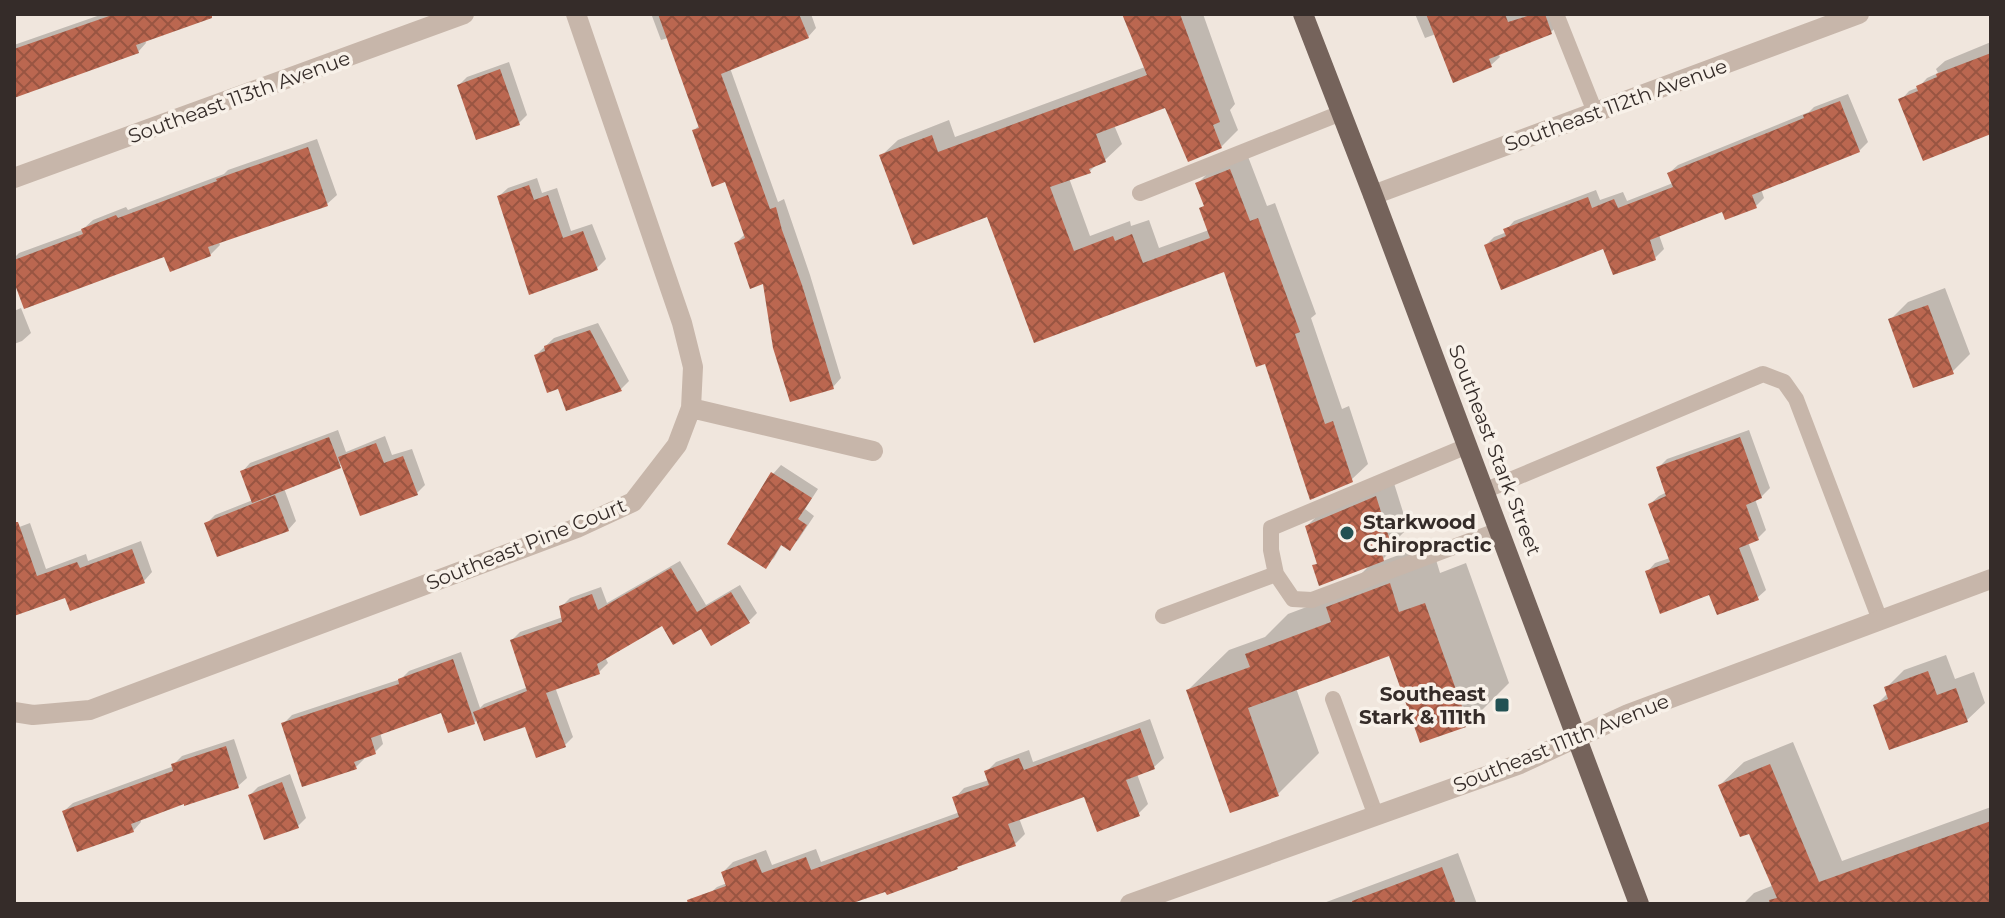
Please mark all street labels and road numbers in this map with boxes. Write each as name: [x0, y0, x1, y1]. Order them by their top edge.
street label: Southeast 113th Avenue: [125, 46, 353, 148]
street label: Southeast 112th Avenue: [1502, 54, 1730, 156]
street label: Southeast Stark Street: [1444, 341, 1546, 559]
street label: Southeast Pine Court: [423, 493, 629, 595]
street label: Southeast 111th Avenue: [1450, 689, 1672, 797]

